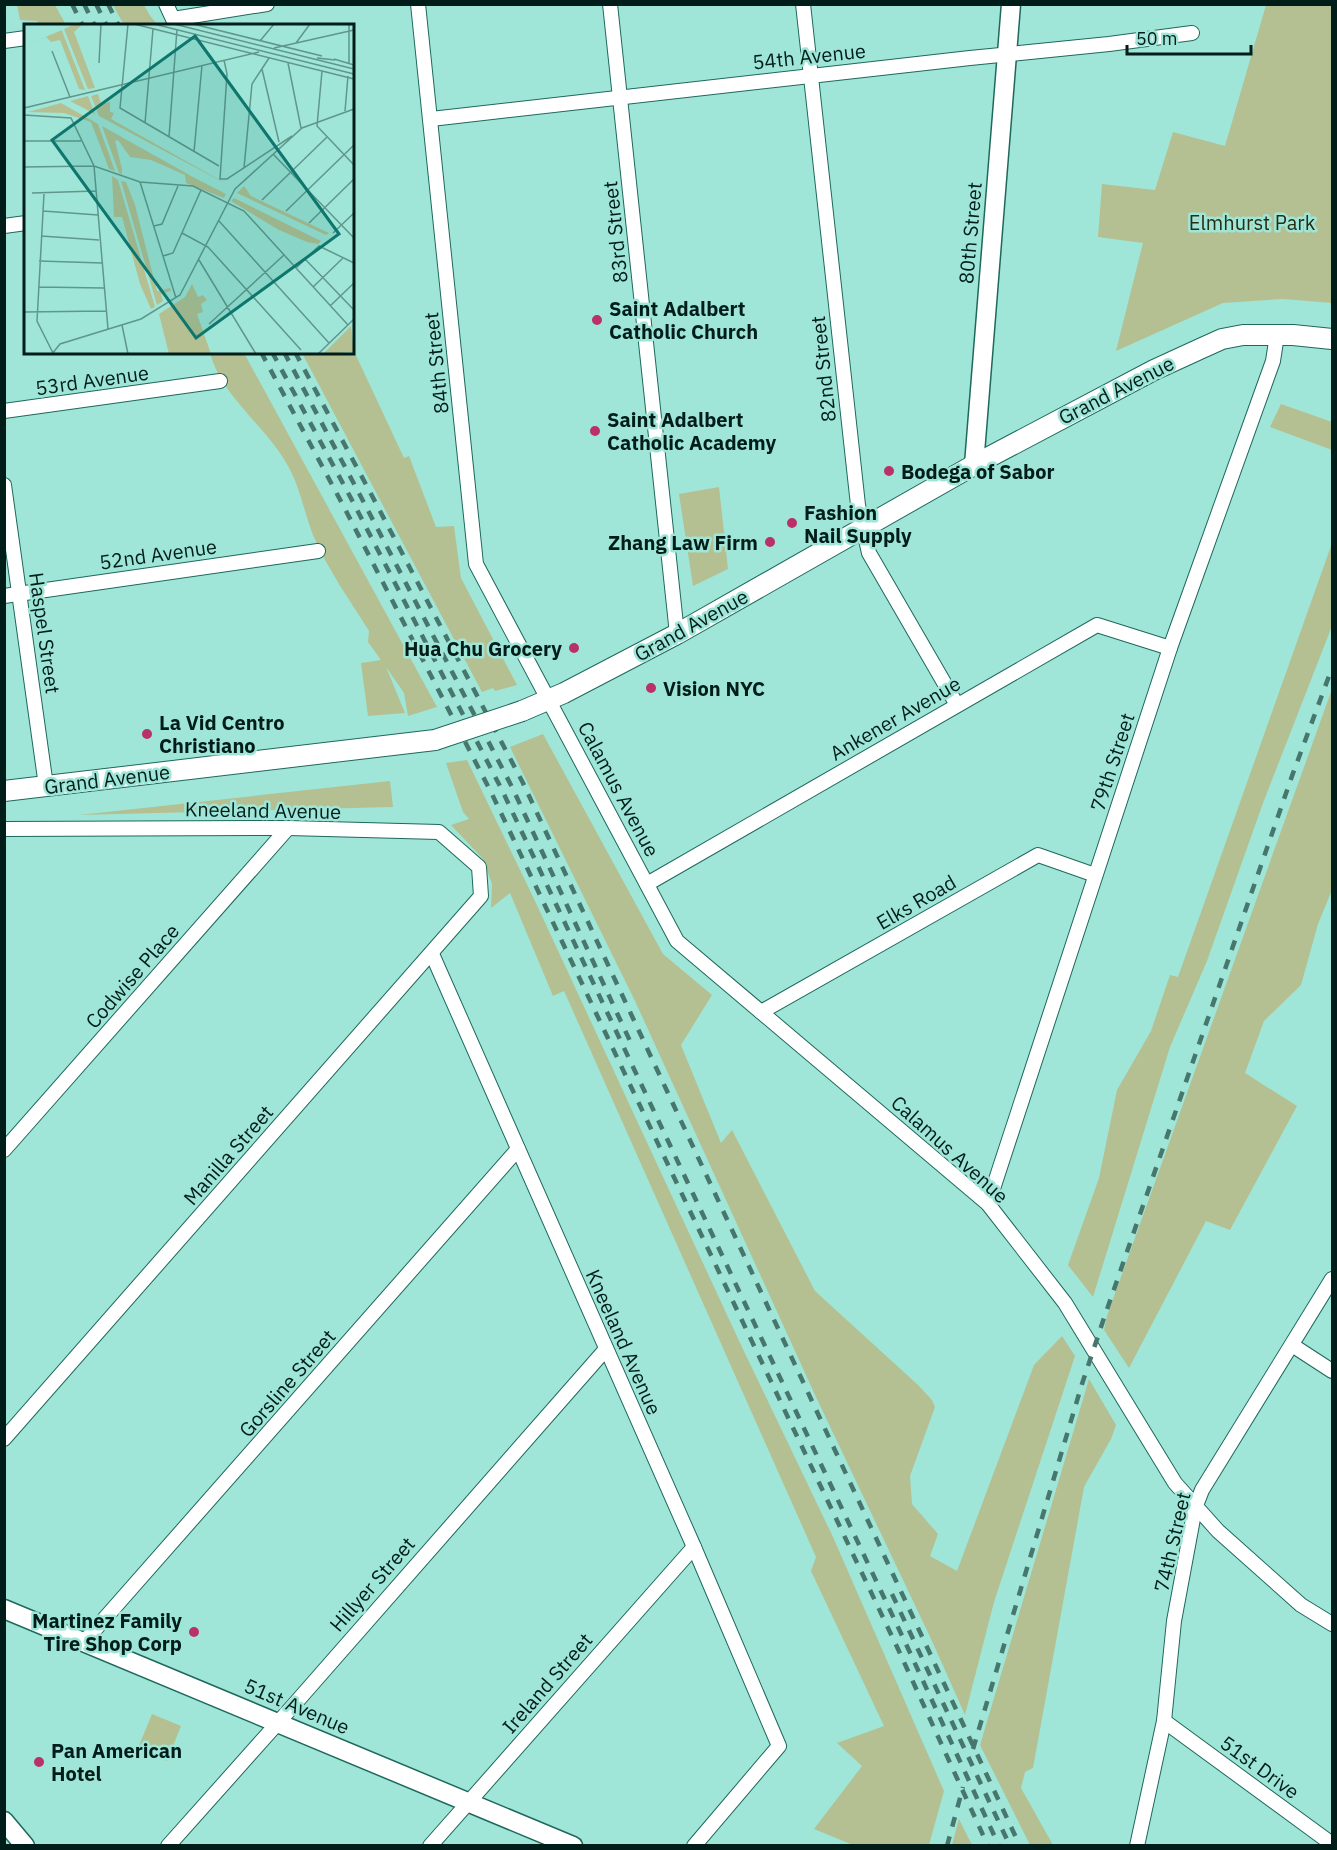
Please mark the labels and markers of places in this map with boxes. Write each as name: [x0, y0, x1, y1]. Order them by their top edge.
place label: Saint Adalbert Catholic Church: [609, 295, 758, 345]
marker: Saint Adalbert Catholic Church: [590, 313, 604, 327]
place label: Saint Adalbert Catholic Academy: [607, 406, 777, 456]
marker: Saint Adalbert Catholic Academy: [588, 424, 602, 438]
place label: Bodega of Sabor: [901, 458, 1055, 485]
marker: Bodega of Sabor: [882, 464, 896, 478]
place label: Fashion Nail Supply: [804, 499, 912, 549]
marker: Fashion Nail Supply: [785, 516, 799, 530]
place label: Zhang Law Firm: [608, 529, 758, 556]
marker: Zhang Law Firm: [763, 535, 777, 549]
place label: Hua Chu Grocery: [404, 635, 562, 662]
marker: Hua Chu Grocery: [567, 641, 581, 655]
place label: Vision NYC: [663, 675, 765, 702]
marker: Vision NYC: [644, 681, 658, 695]
place label: La Vid Centro Christiano: [159, 709, 284, 759]
marker: La Vid Centro Christiano: [140, 727, 154, 741]
place label: Martinez Family Tire Shop Corp: [32, 1607, 182, 1657]
marker: Martinez Family Tire Shop Corp: [187, 1625, 201, 1639]
place label: Pan American Hotel: [51, 1737, 182, 1787]
marker: Pan American Hotel: [32, 1755, 46, 1769]

